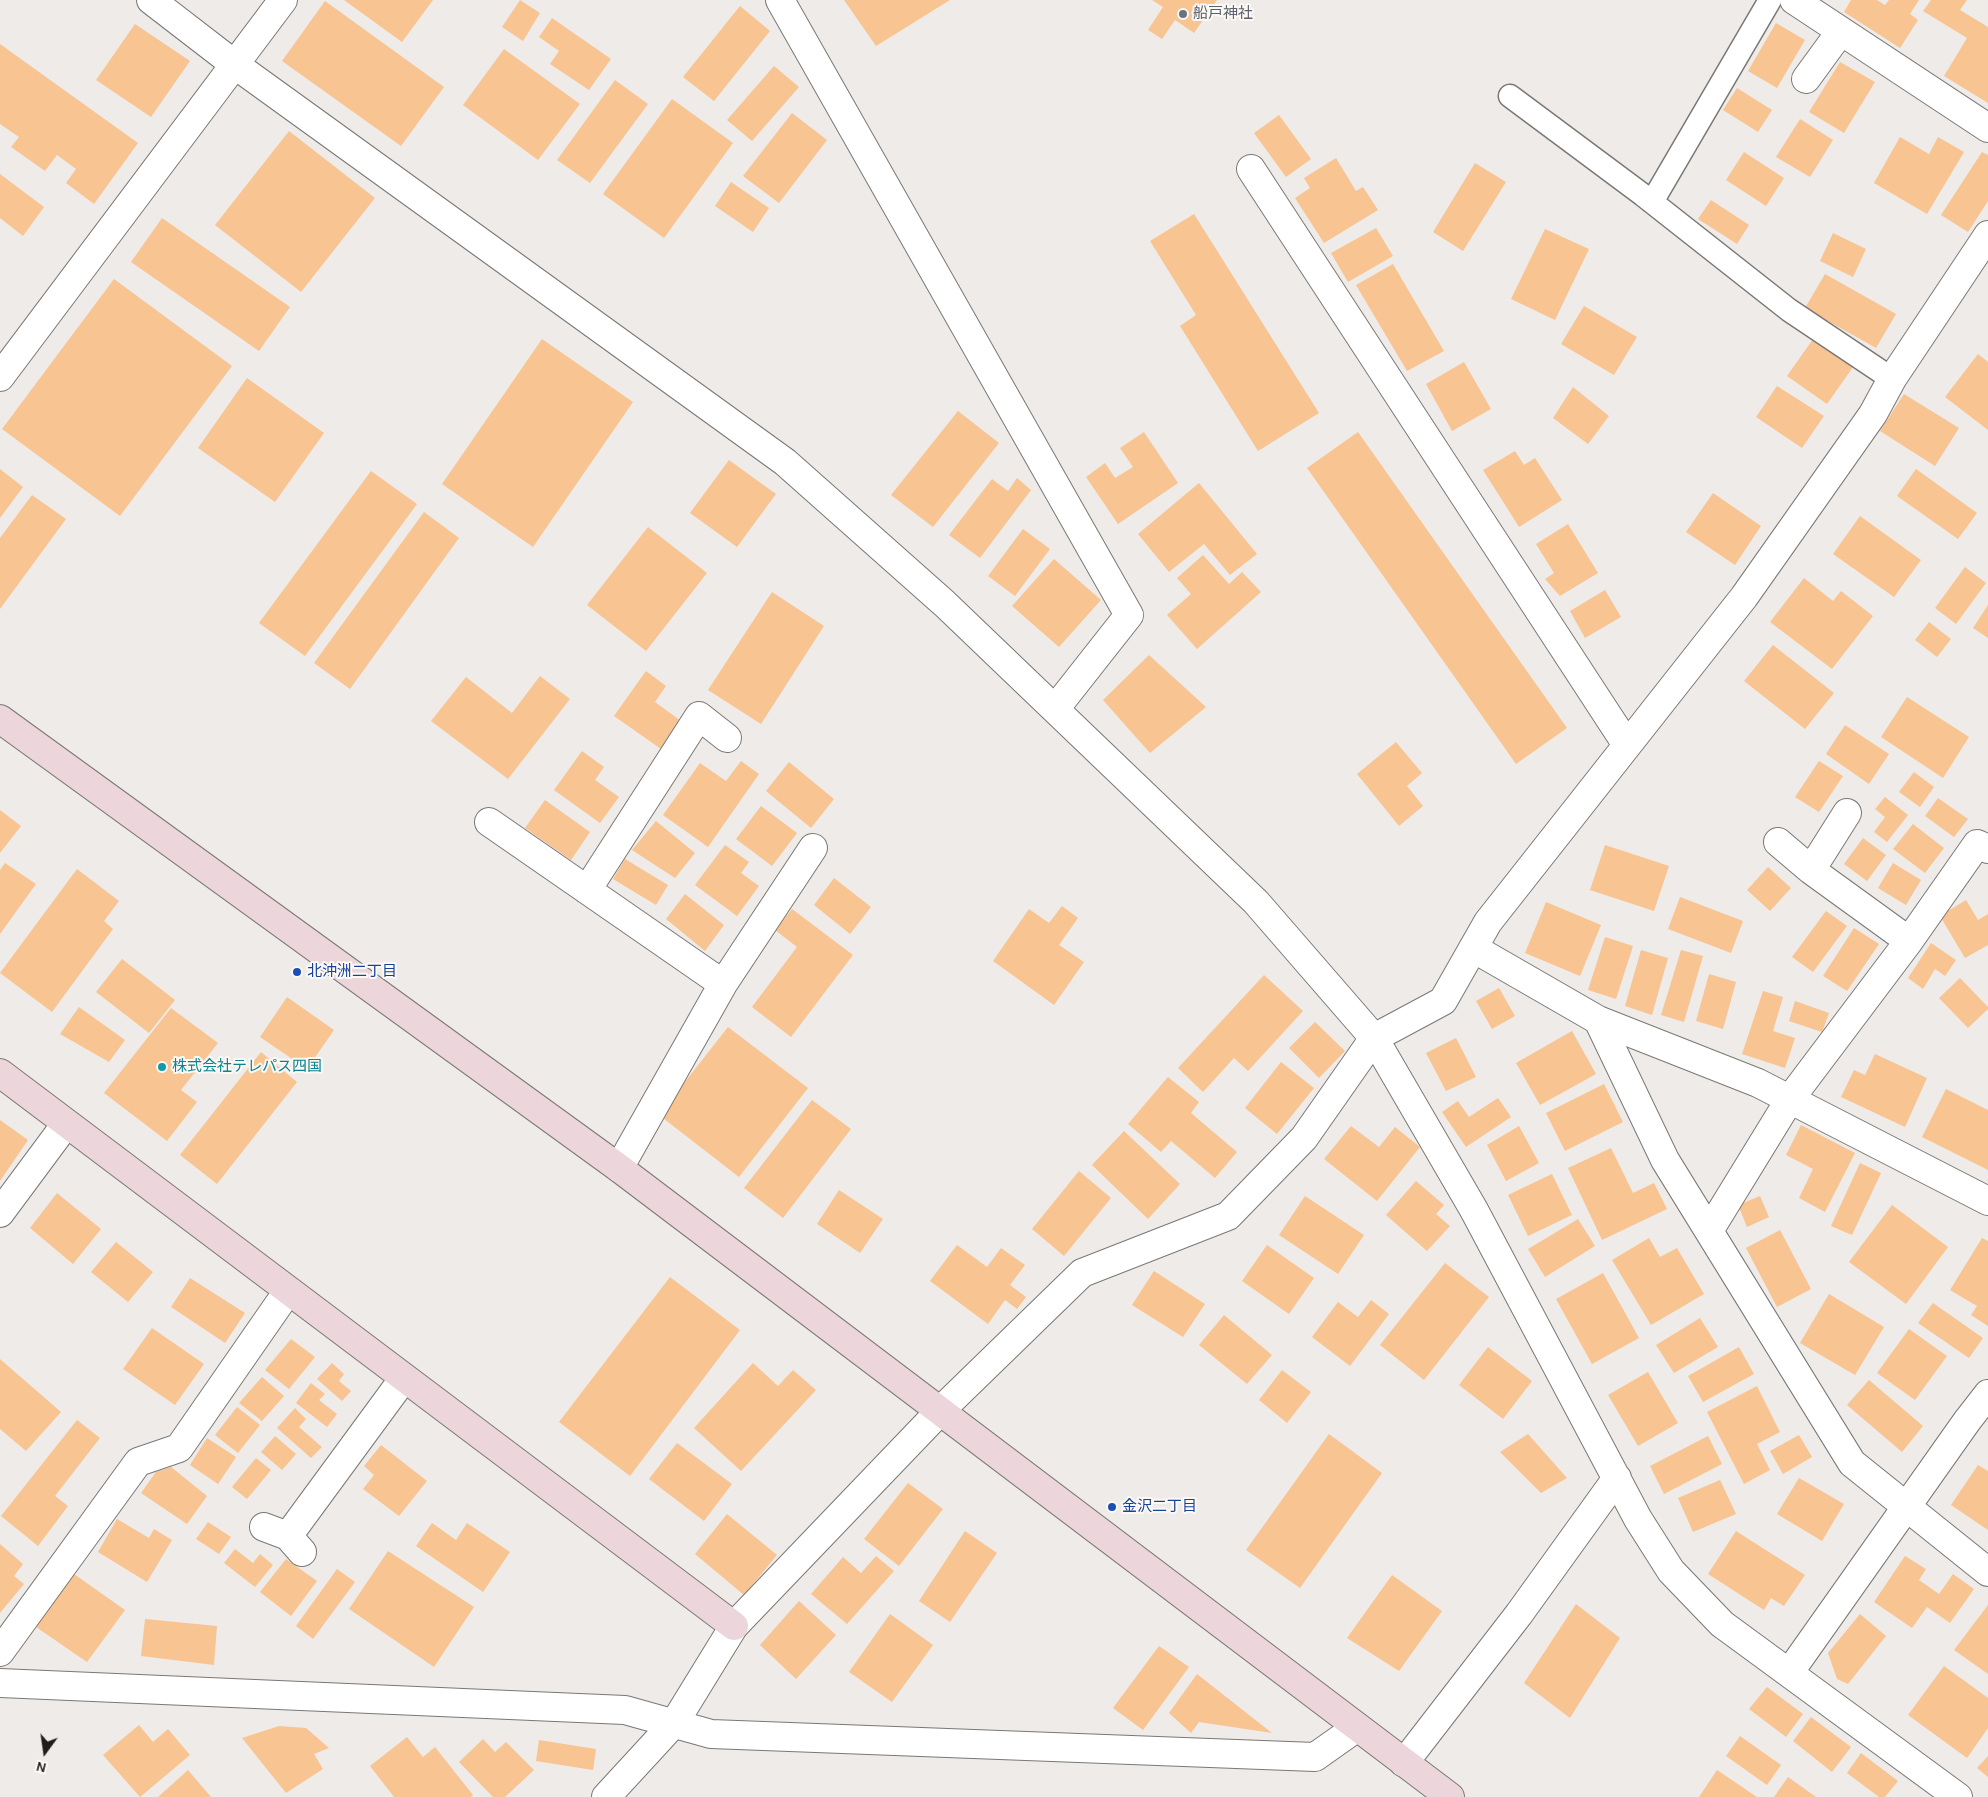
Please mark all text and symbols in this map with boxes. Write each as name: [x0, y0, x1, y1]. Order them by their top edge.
place label: 船戸神社: [1193, 5, 1253, 23]
marker: 船戸神社: [1177, 8, 1189, 20]
place label: 北沖洲二丁目: [307, 963, 397, 981]
marker: 北沖洲二丁目: [291, 966, 303, 978]
place label: 株式会社テレパス四国: [172, 1058, 322, 1076]
marker: 株式会社テレパス四国: [156, 1061, 168, 1073]
place label: 金沢二丁目: [1122, 1498, 1197, 1516]
marker: 金沢二丁目: [1106, 1501, 1118, 1513]
north arrow: [20, 1727, 70, 1777]
text: N: [34, 1758, 48, 1777]

